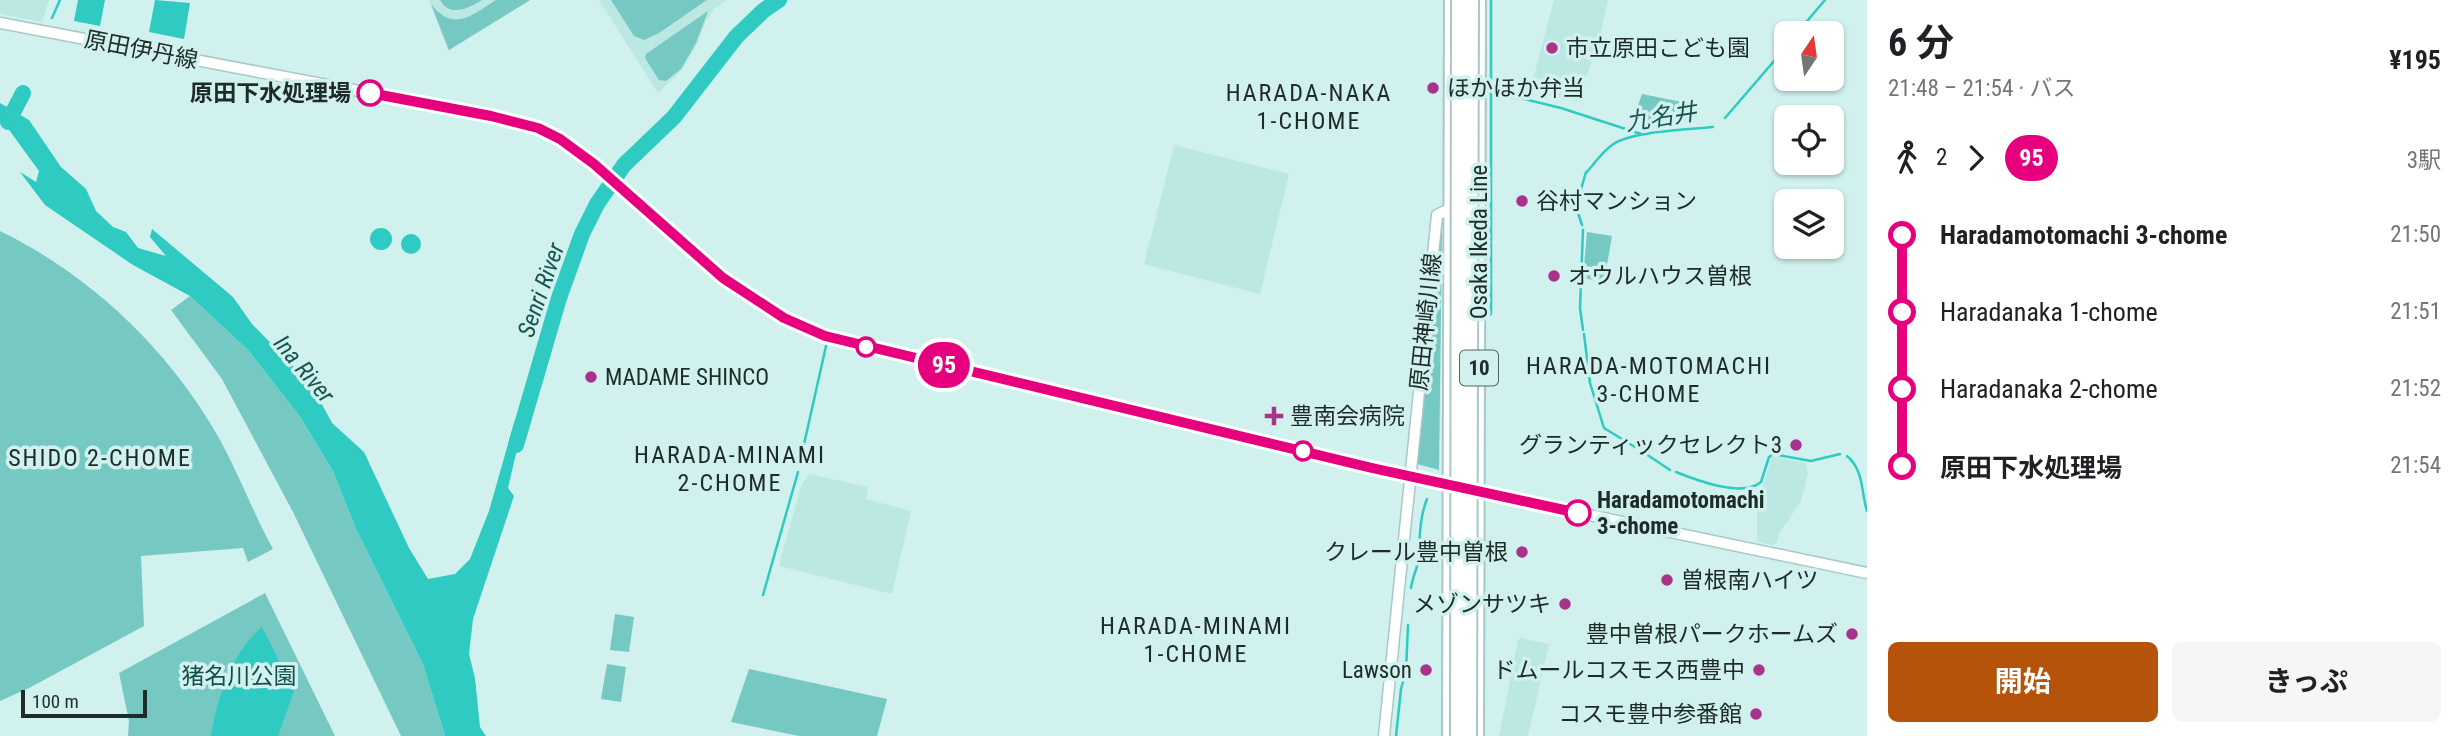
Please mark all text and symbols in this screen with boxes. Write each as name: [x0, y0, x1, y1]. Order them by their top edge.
north arrow: [1774, 21, 1844, 91]
map controls: [1774, 21, 1844, 259]
text: 6 分: [1888, 21, 1954, 65]
street label: 原田伊丹線: [82, 26, 200, 74]
place label: 市立原田こども園: [1566, 35, 1750, 62]
marker: 市立原田こども園: [1544, 40, 1560, 56]
text: ¥195: [2389, 45, 2441, 75]
place label: ほかほか弁当: [1447, 75, 1585, 102]
text: 21:48 – 21:54 · バス: [1888, 75, 2075, 102]
district label: HARADA-NAKA 1-CHOME: [1226, 79, 1392, 135]
place label: 原田下水処理場: [190, 80, 351, 107]
marker: 原田下水処理場: [357, 80, 383, 106]
marker: ほかほか弁当: [1425, 80, 1441, 96]
water label: 九名井: [1623, 97, 1701, 136]
button: locate: [1774, 105, 1844, 175]
icon: walk: [1888, 139, 1926, 177]
icon: forward: [1957, 139, 1995, 177]
text: 2: [1936, 144, 1947, 171]
text: 95: [2019, 144, 2044, 172]
text: 3駅: [2407, 147, 2441, 174]
street label: Osaka Ikeda Line: [1466, 165, 1493, 319]
place label: 谷村マンション: [1536, 188, 1697, 215]
button: layers: [1774, 189, 1844, 259]
marker: 谷村マンション: [1514, 193, 1530, 209]
text: Haradamotomachi 3-chome: [1940, 220, 2227, 250]
text: 21:50: [2390, 221, 2441, 248]
water label: Senri River: [512, 238, 570, 341]
street label: 原田神崎川線: [1405, 252, 1447, 392]
place label: オウルハウス曽根: [1568, 263, 1752, 290]
marker: オウルハウス曽根: [1546, 268, 1562, 284]
text: Haradanaka 1-chome: [1940, 297, 2158, 327]
text: 21:51: [2390, 298, 2441, 325]
water label: Ina River: [268, 330, 341, 409]
unlabelled marker: [856, 337, 876, 357]
line badge: 95: [912, 342, 976, 388]
road number: 10: [1460, 350, 1498, 386]
text: 95: [932, 351, 956, 379]
district label: HARADA-MOTOMACHI 3-CHOME: [1526, 352, 1772, 408]
place label: MADAME SHINCO: [605, 364, 769, 391]
marker: MADAME SHINCO: [583, 369, 599, 385]
text: Haradanaka 2-chome: [1940, 374, 2158, 404]
text: 21:52: [2390, 375, 2441, 402]
place label: 豊南会病院: [1290, 403, 1405, 430]
marker: 豊南会病院: [1264, 406, 1284, 426]
place label: グランティックセレクト3: [1519, 432, 1782, 459]
marker: グランティックセレクト3: [1788, 437, 1804, 453]
district label: HARADA-MINAMI 2-CHOME: [634, 441, 826, 497]
unlabelled marker: [1293, 441, 1313, 461]
district label: SHIDO 2-CHOME: [8, 444, 192, 472]
text: 21:54: [2390, 452, 2441, 479]
text: 原田下水処理場: [1940, 453, 2122, 483]
place label: Haradamotomachi 3-chome: [1597, 487, 1765, 540]
marker: Haradamotomachi 3-chome: [1565, 500, 1591, 526]
place label: クレール豊中曽根: [1324, 539, 1508, 566]
marker: クレール豊中曽根: [1514, 544, 1530, 560]
place label: 曽根南ハイツ: [1681, 567, 1819, 594]
marker: 曽根南ハイツ: [1659, 572, 1675, 588]
place label: メゾンサツキ: [1413, 591, 1551, 618]
marker: メゾンサツキ: [1557, 596, 1573, 612]
district label: HARADA-MINAMI 1-CHOME: [1100, 612, 1292, 668]
place label: 豊中曽根パークホームズ: [1586, 621, 1838, 648]
marker: 豊中曽根パークホームズ: [1844, 626, 1860, 642]
button: 開始: [1888, 642, 2158, 722]
button: きっぷ: [2172, 642, 2441, 722]
place label: Lawson: [1342, 657, 1412, 684]
place label: ドムールコスモス西豊中: [1492, 657, 1745, 684]
marker: Lawson: [1418, 662, 1434, 678]
marker: ドムールコスモス西豊中: [1751, 662, 1767, 678]
park label: 猪名川公園: [182, 663, 297, 690]
scale bar: [21, 687, 147, 719]
text: 100 m: [32, 690, 79, 713]
place label: コスモ豊中参番館: [1558, 701, 1742, 728]
marker: コスモ豊中参番館: [1748, 706, 1764, 722]

